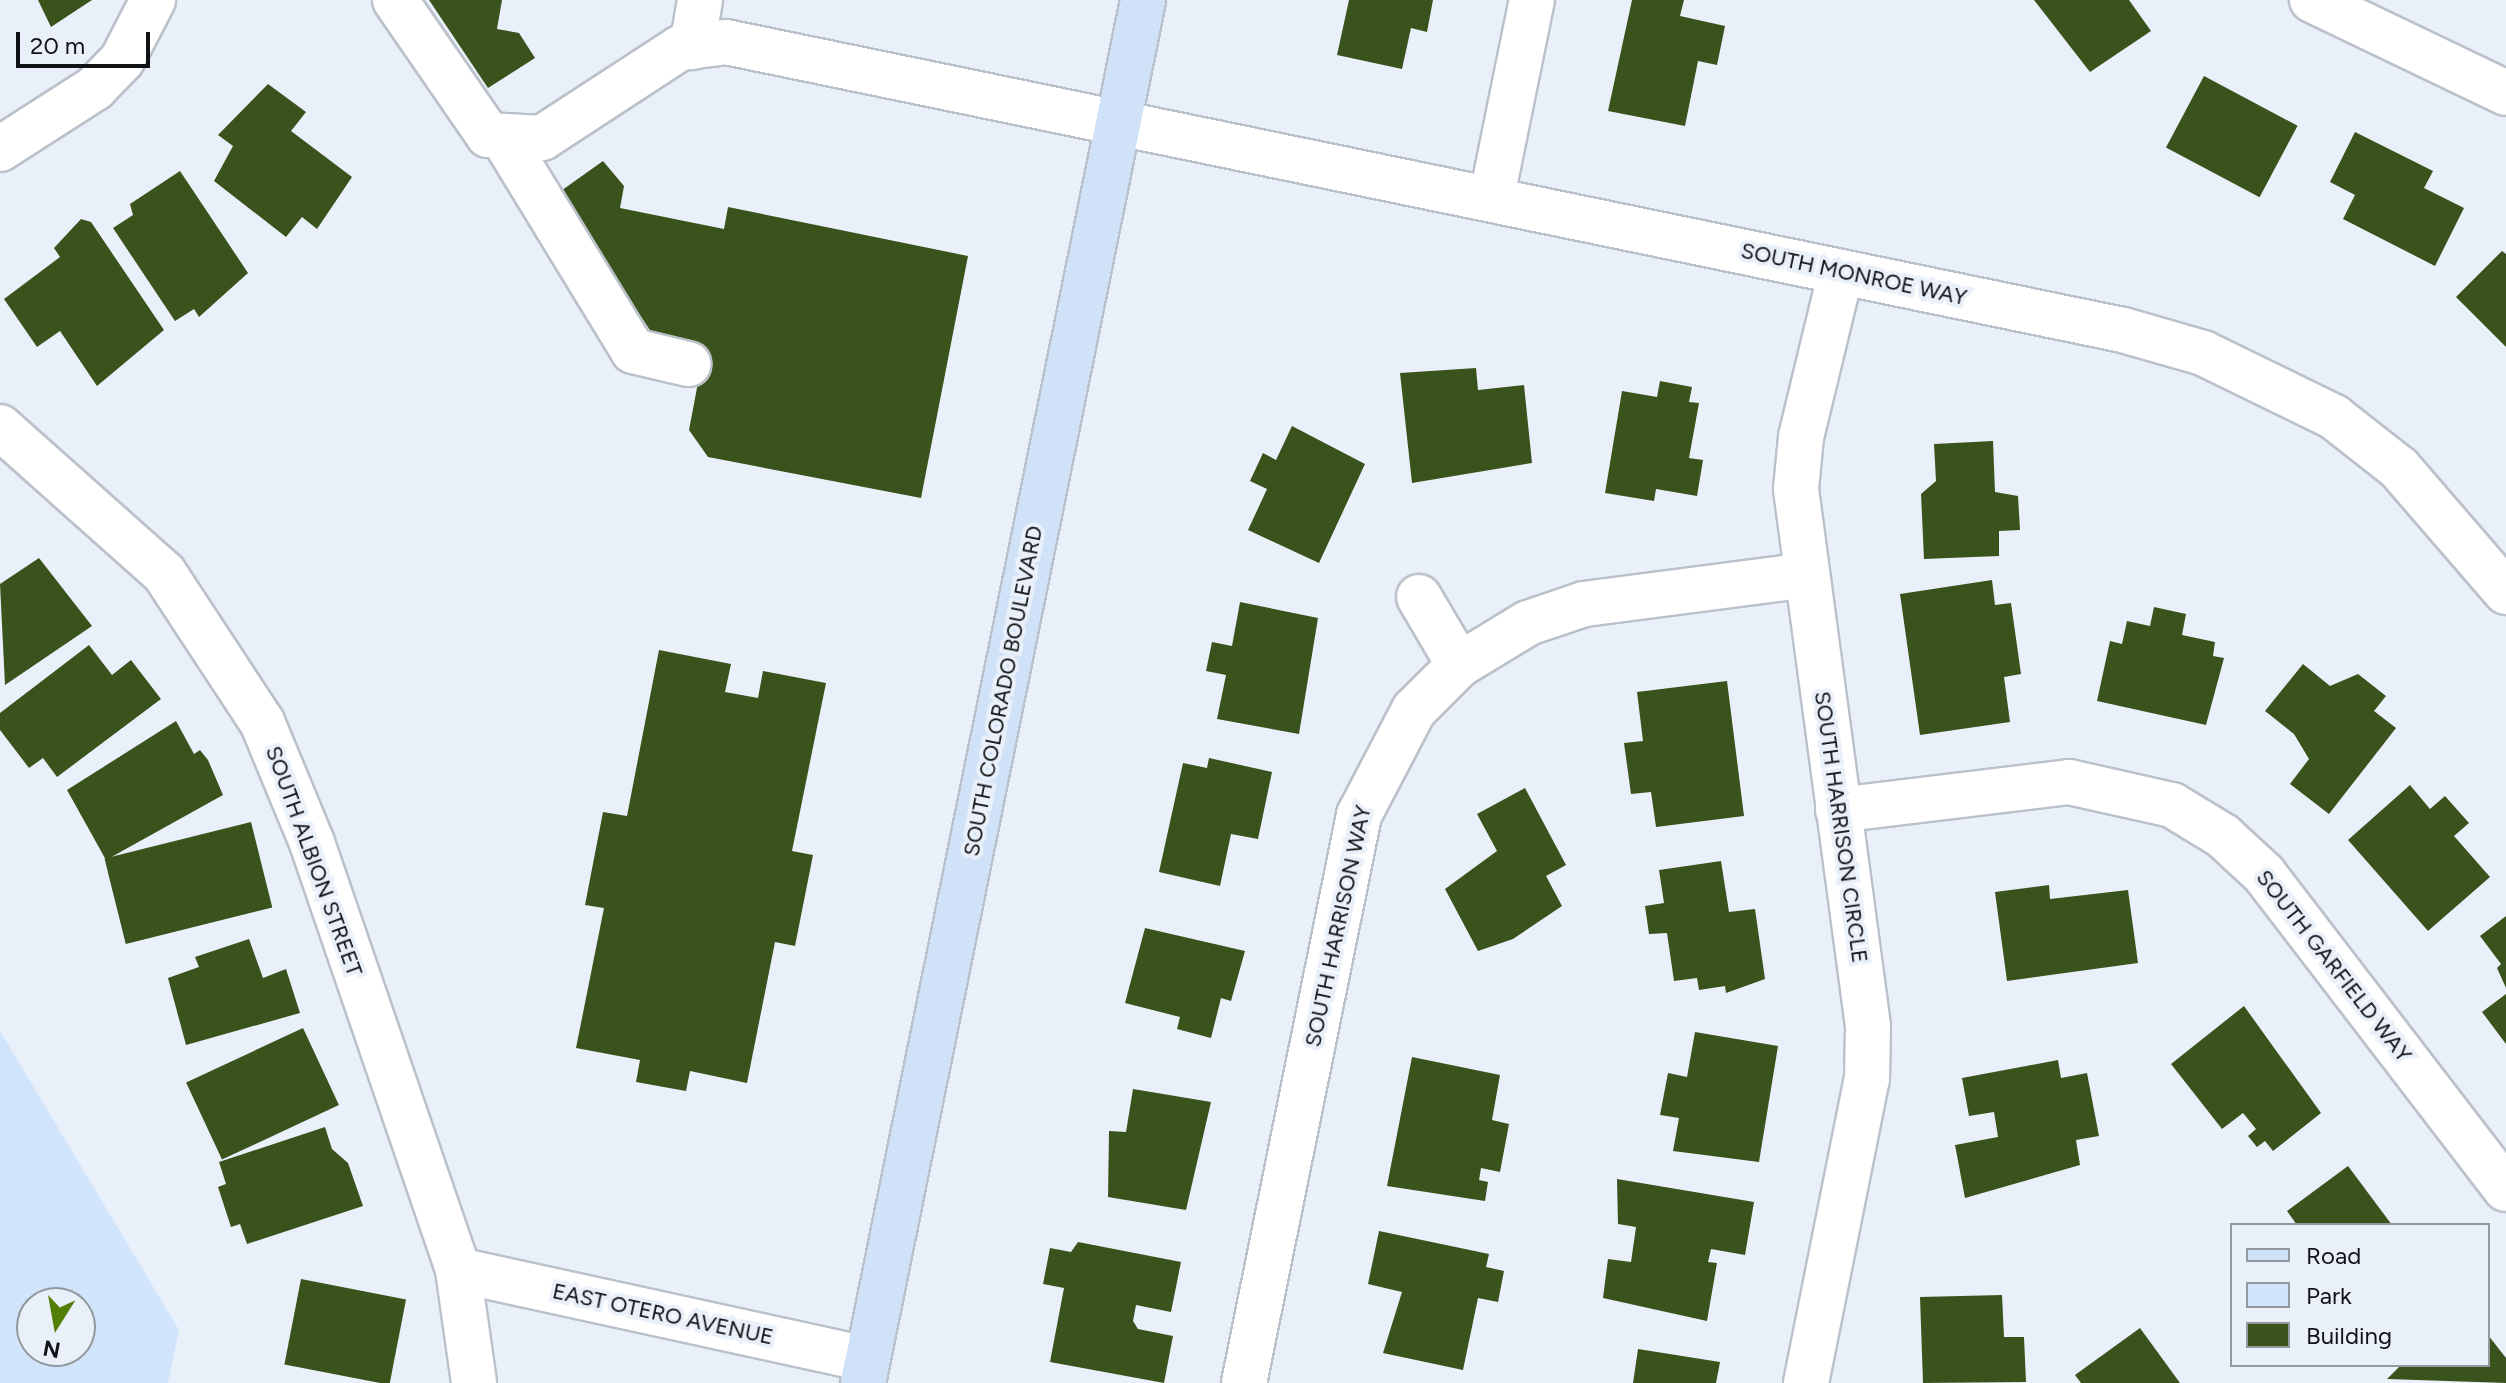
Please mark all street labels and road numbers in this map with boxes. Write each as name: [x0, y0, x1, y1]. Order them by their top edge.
street label: SOUTH MONROE WAY: [1739, 237, 1969, 311]
street label: SOUTH COLORADO BOULEVARD: [958, 524, 1048, 858]
street label: SOUTH HARRISON CIRCLE: [1809, 690, 1873, 964]
street label: SOUTH ALBION STREET: [260, 742, 368, 980]
street label: SOUTH HARRISON WAY: [1299, 803, 1377, 1049]
street label: SOUTH GARFIELD WAY: [2251, 865, 2417, 1067]
street label: EAST OTERO AVENUE: [550, 1278, 776, 1350]

